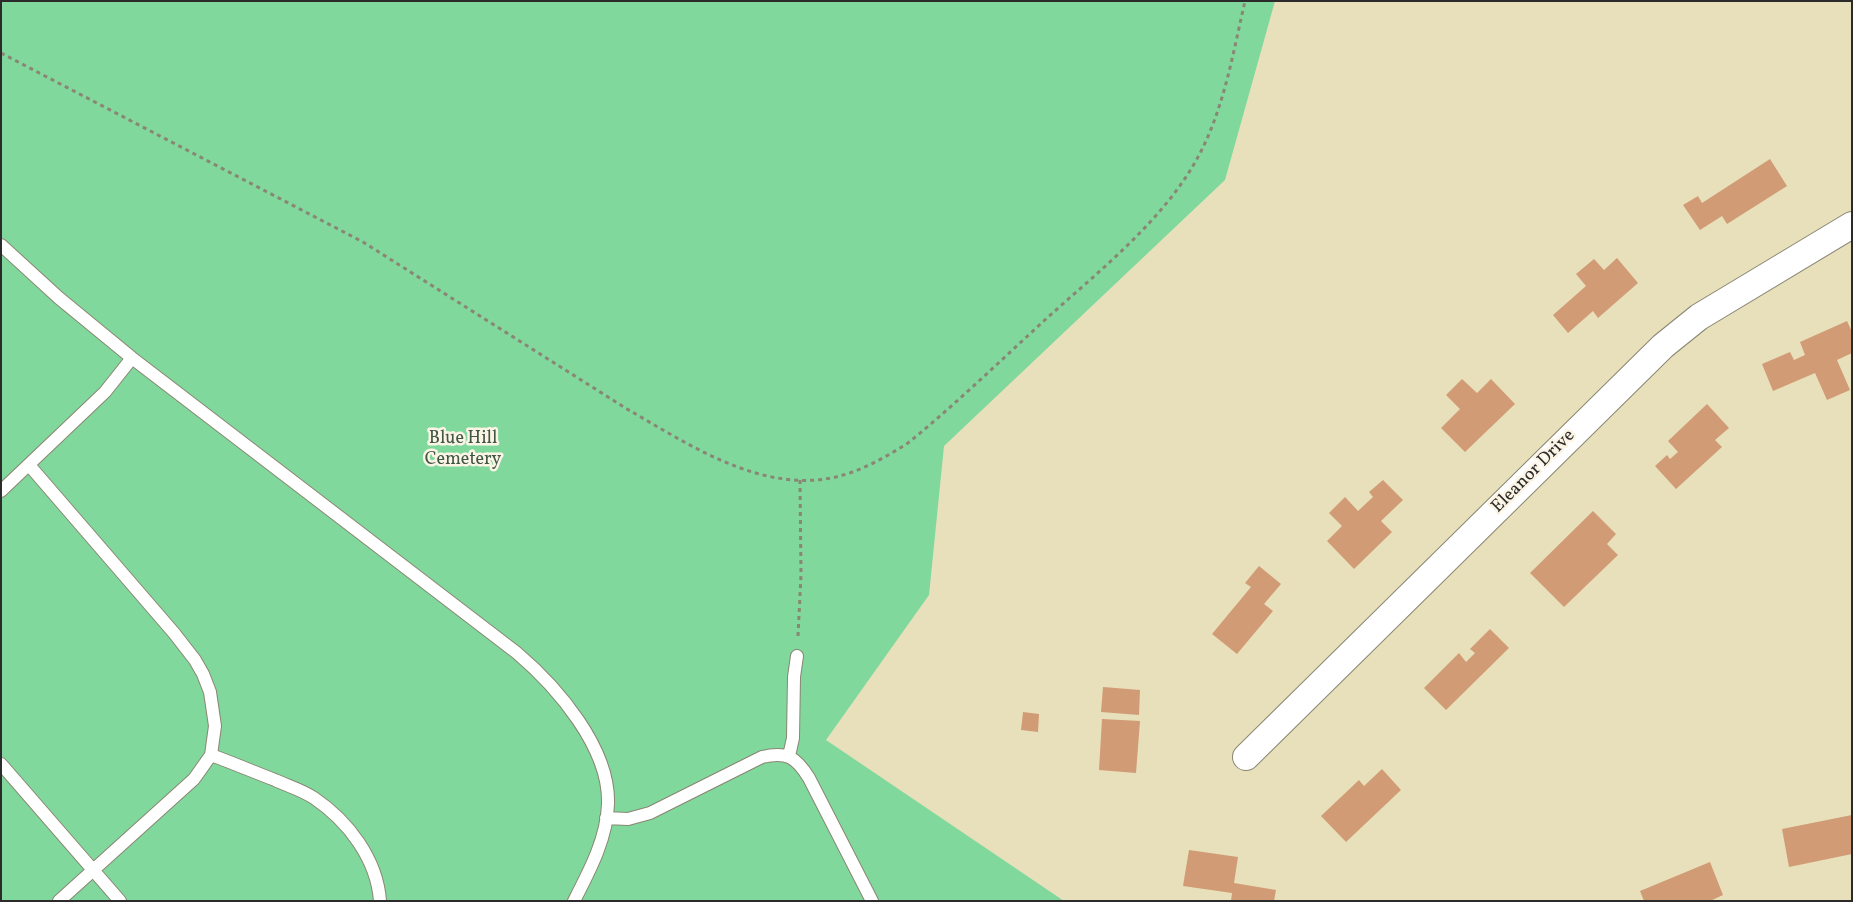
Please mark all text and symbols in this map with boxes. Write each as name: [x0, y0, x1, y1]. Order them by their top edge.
street label: Eleanor Drive: [1488, 426, 1580, 518]
park label: Blue Hill Cemetery: [425, 429, 501, 472]

